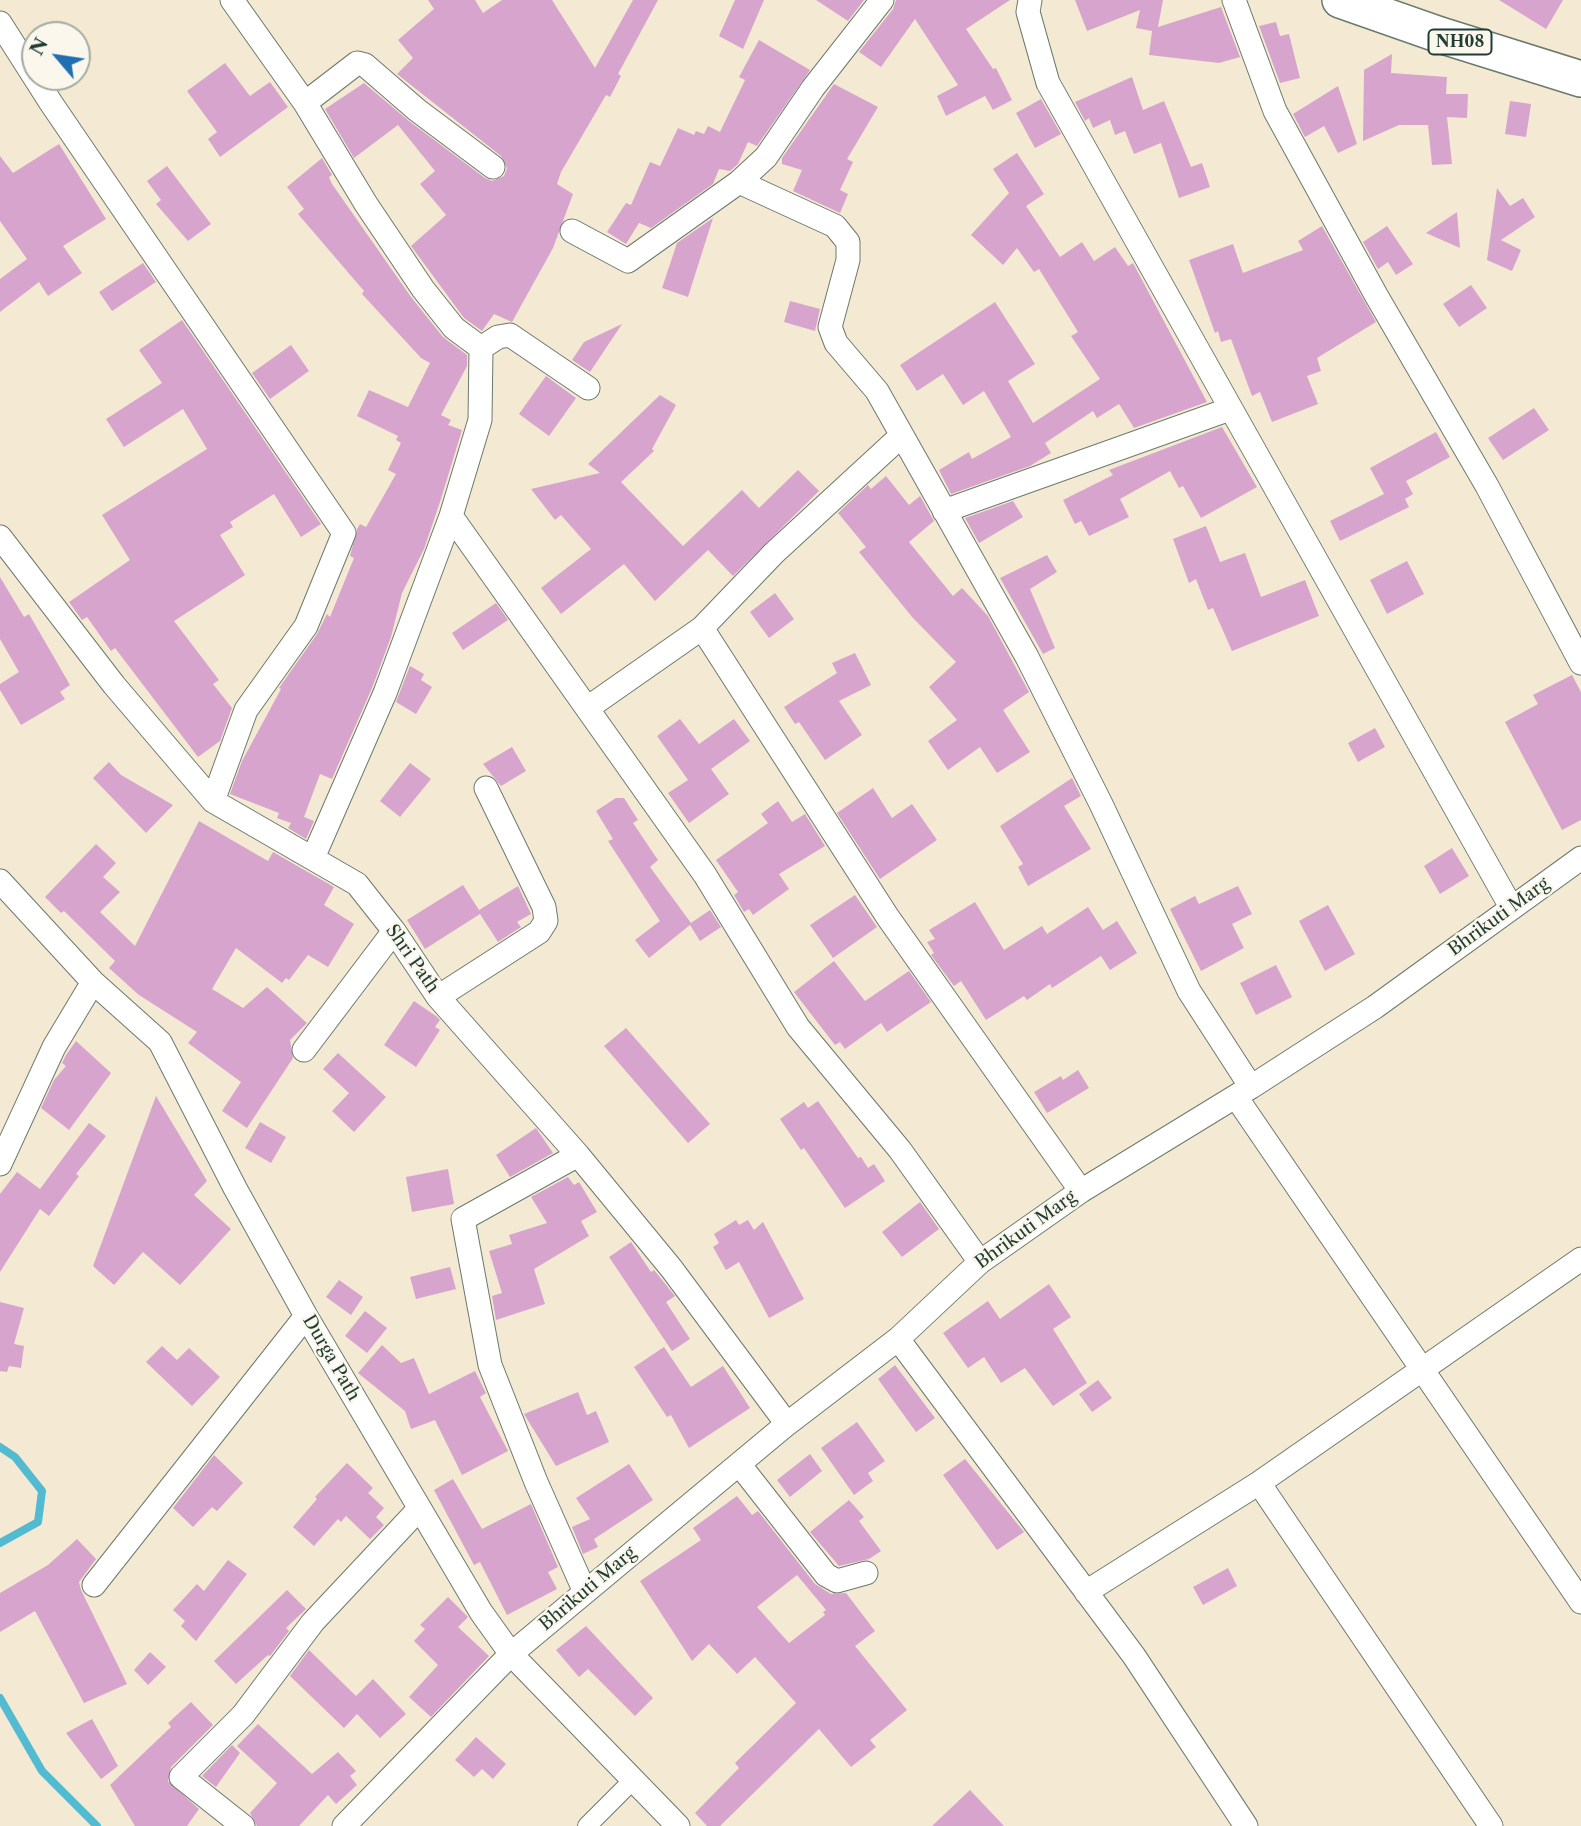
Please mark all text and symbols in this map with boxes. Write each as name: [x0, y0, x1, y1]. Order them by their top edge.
north arrow: [21, 21, 91, 91]
road number: NH08: [1428, 30, 1492, 54]
text: N: [25, 34, 53, 59]
street label: Bhrikuti Marg: [1444, 873, 1554, 961]
street label: Shri Path: [381, 921, 443, 997]
street label: Bhrikuti Marg: [971, 1186, 1081, 1274]
street label: Durga Path: [298, 1311, 364, 1405]
street label: Bhrikuti Marg: [535, 1542, 641, 1636]

